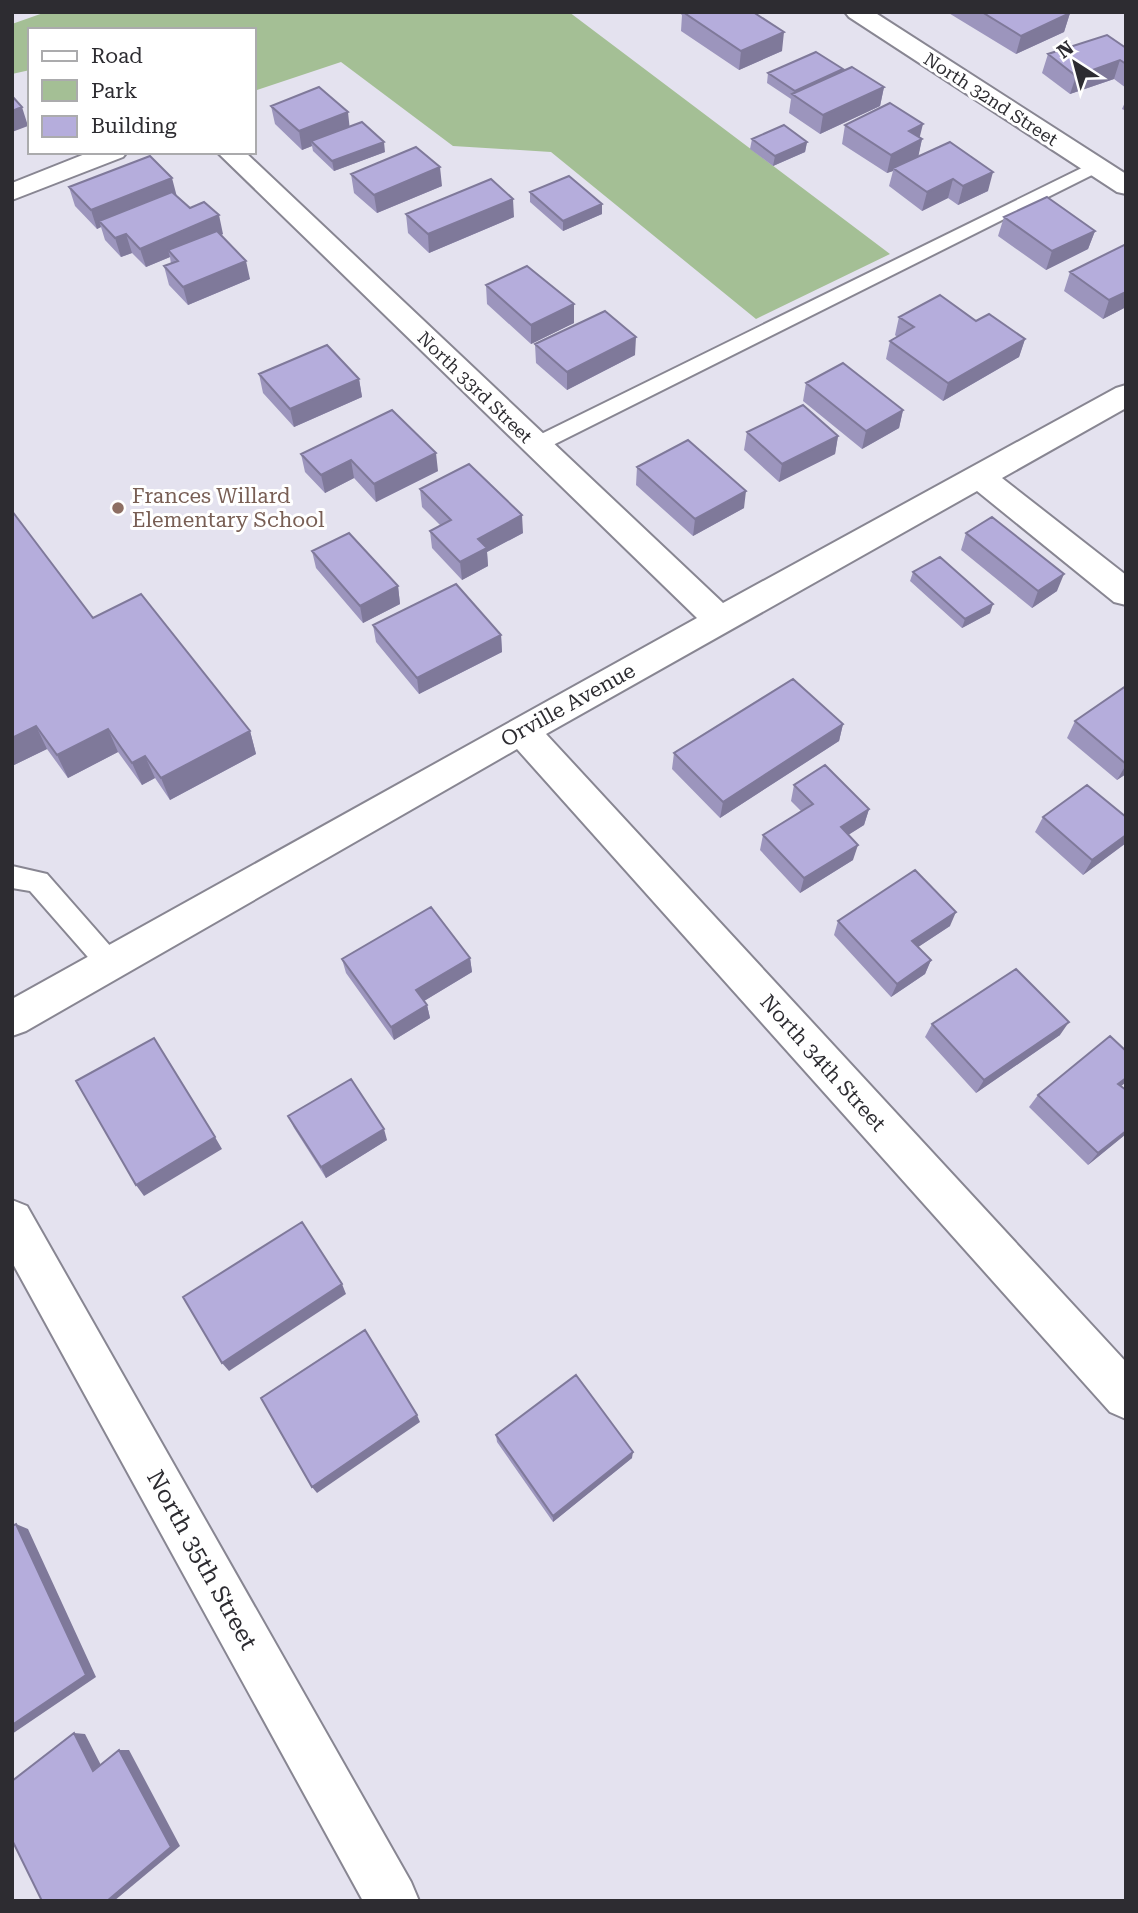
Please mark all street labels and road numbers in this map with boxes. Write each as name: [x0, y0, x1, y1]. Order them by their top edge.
street label: North 32nd Street: [920, 48, 1062, 150]
street label: North 33rd Street: [413, 327, 537, 447]
street label: Orville Avenue: [497, 658, 639, 752]
street label: North 34th Street: [755, 990, 891, 1136]
street label: North 35th Street: [141, 1465, 263, 1655]

